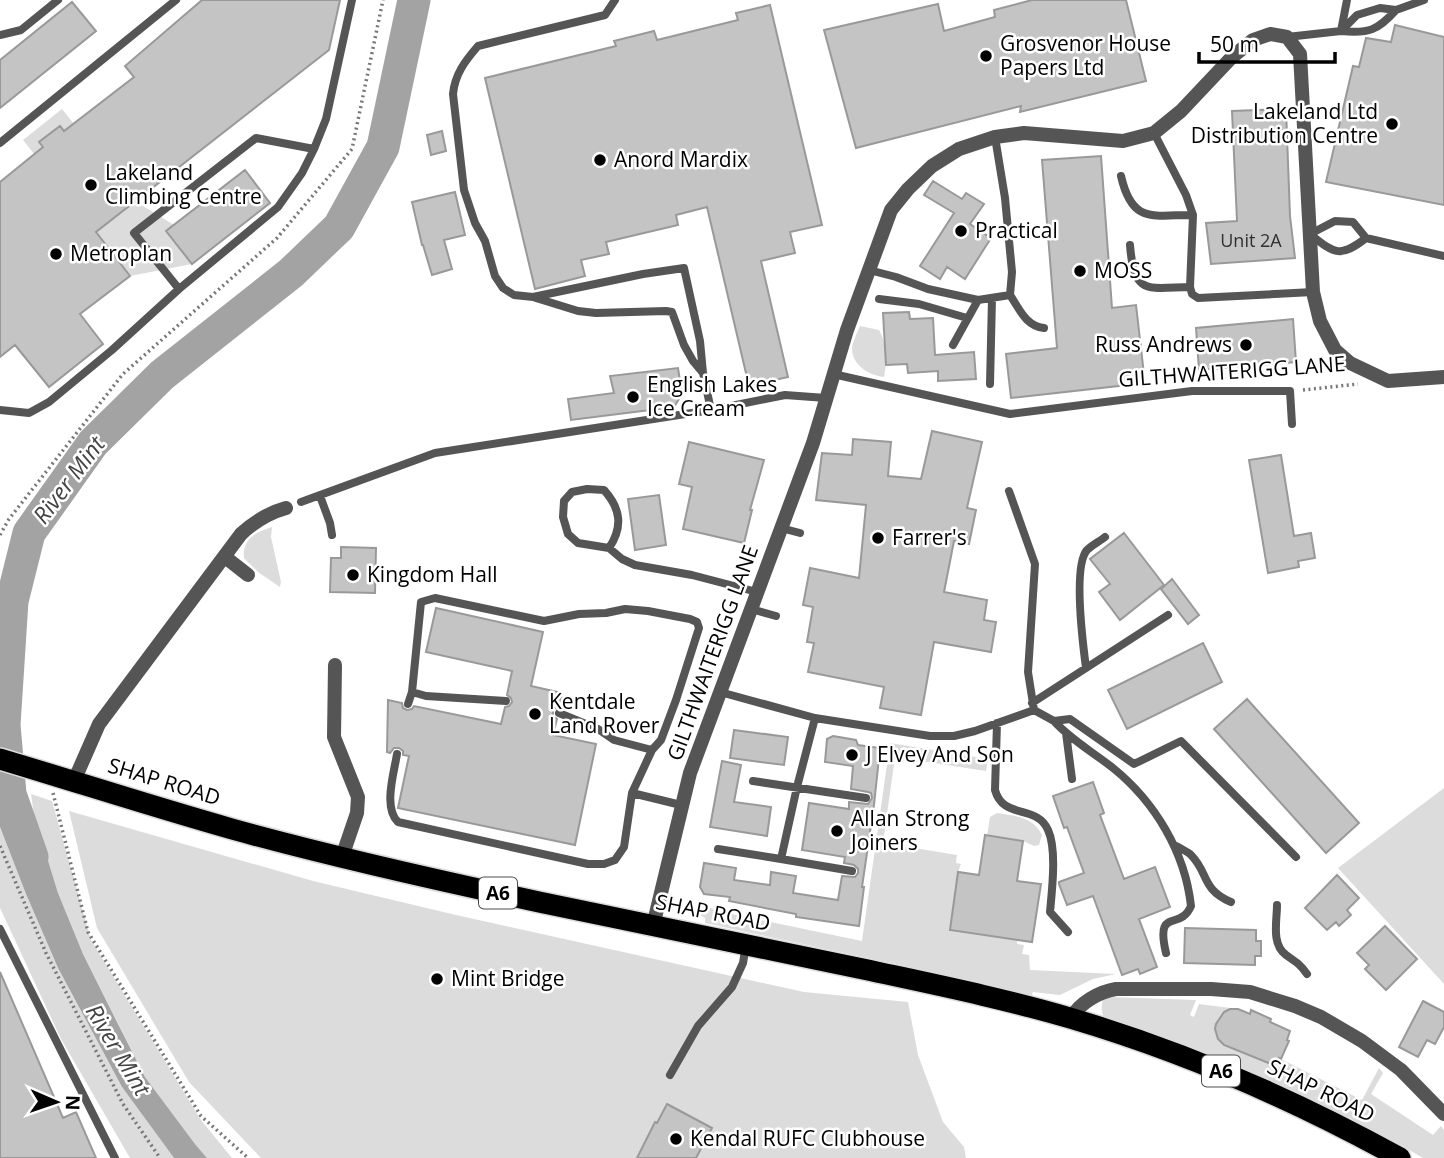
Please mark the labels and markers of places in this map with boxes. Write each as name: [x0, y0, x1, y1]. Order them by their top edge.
place label: Grosvenor House Papers Ltd: [1000, 29, 1171, 81]
marker: Grosvenor House Papers Ltd: [978, 48, 994, 64]
place label: Lakeland Ltd Distribution Centre: [1191, 97, 1378, 149]
marker: Lakeland Ltd Distribution Centre: [1384, 116, 1400, 132]
place label: Anord Mardix: [614, 145, 748, 173]
marker: Anord Mardix: [592, 152, 608, 168]
place label: Lakeland Climbing Centre: [105, 158, 262, 210]
marker: Lakeland Climbing Centre: [83, 177, 99, 193]
place label: Practical: [975, 216, 1058, 244]
marker: Practical: [953, 223, 969, 239]
place label: Metroplan: [70, 239, 172, 267]
marker: Metroplan: [48, 246, 64, 262]
place label: MOSS: [1094, 256, 1152, 284]
marker: MOSS: [1072, 263, 1088, 279]
place label: Russ Andrews: [1095, 330, 1232, 358]
marker: Russ Andrews: [1238, 337, 1254, 353]
place label: English Lakes Ice Cream: [647, 370, 777, 422]
marker: English Lakes Ice Cream: [625, 389, 641, 405]
place label: Farrer's: [892, 523, 967, 551]
marker: Farrer's: [870, 530, 886, 546]
place label: Kingdom Hall: [367, 560, 498, 588]
marker: Kingdom Hall: [345, 567, 361, 583]
place label: Kentdale Land Rover: [549, 687, 660, 739]
marker: Kentdale Land Rover: [527, 706, 543, 722]
place label: J Elvey And Son: [864, 740, 1014, 768]
marker: J Elvey And Son: [844, 747, 860, 763]
place label: Allan Strong Joiners: [849, 804, 969, 856]
marker: Allan Strong Joiners: [829, 823, 845, 839]
place label: Mint Bridge: [451, 964, 565, 992]
marker: Mint Bridge: [429, 971, 445, 987]
place label: Kendal RUFC Clubhouse: [690, 1124, 925, 1152]
marker: Kendal RUFC Clubhouse: [668, 1131, 684, 1147]

